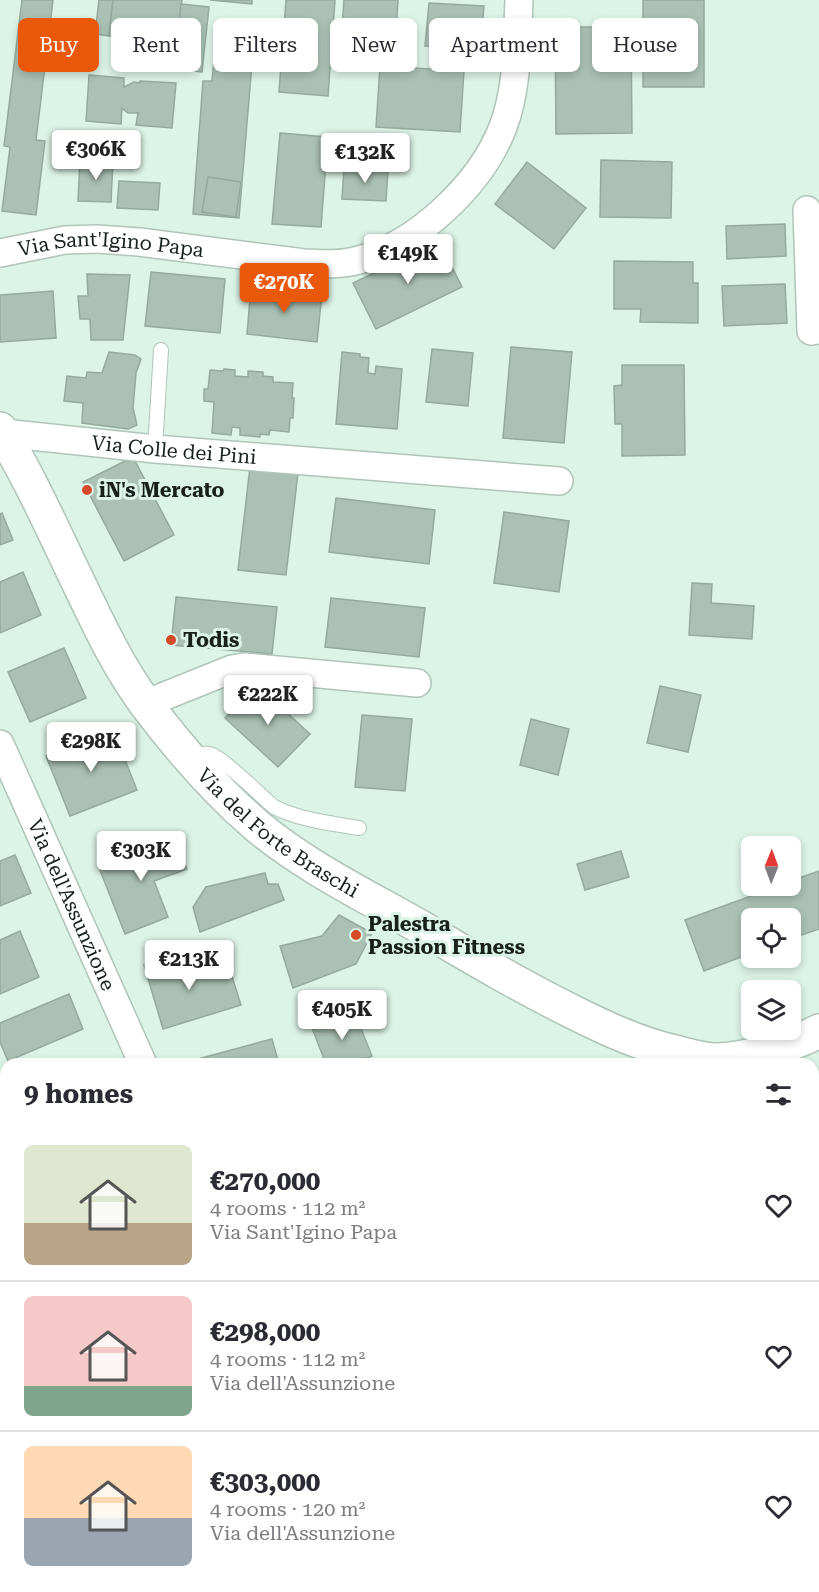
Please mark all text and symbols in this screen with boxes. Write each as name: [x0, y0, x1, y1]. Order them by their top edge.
chip: Buy: [18, 18, 99, 72]
chip: Rent: [111, 18, 201, 72]
chip: Filters: [213, 18, 318, 72]
chip: New: [330, 18, 417, 72]
chip: Apartment: [429, 18, 580, 72]
chip: House: [592, 18, 698, 72]
pin: €306K: [54, 130, 138, 181]
pin: €132K: [323, 133, 407, 184]
text: €306K: [66, 137, 126, 161]
text: €132K: [335, 140, 395, 164]
street label: Via Sant'Igino Papa: [16, 227, 205, 262]
pin: €149K: [366, 234, 450, 285]
text: €149K: [378, 241, 438, 265]
pin: €270K: [242, 263, 326, 314]
text: €270K: [254, 270, 314, 294]
street label: Via Colle dei Pini: [91, 430, 257, 469]
place label: iN's Mercato: [99, 478, 225, 502]
marker: iN's Mercato: [80, 483, 94, 497]
place label: Todis: [183, 628, 239, 652]
marker: Todis: [164, 633, 178, 647]
pin: €222K: [226, 675, 310, 726]
text: €222K: [238, 682, 298, 706]
pin: €298K: [49, 722, 133, 773]
text: €298K: [61, 729, 121, 753]
street label: Via del Forte Braschi: [192, 763, 363, 903]
street label: Via dell'Assunzione: [23, 815, 121, 994]
pin: €303K: [99, 831, 183, 882]
north arrow: [741, 836, 801, 896]
map controls: [741, 836, 801, 1040]
text: €303K: [111, 838, 171, 862]
button: locate: [741, 908, 801, 968]
place label: Palestra Passion Fitness: [368, 912, 525, 959]
marker: Palestra Passion Fitness: [349, 928, 363, 942]
pin: €213K: [147, 940, 231, 991]
text: €213K: [159, 947, 219, 971]
button: layers: [741, 980, 801, 1040]
pin: €405K: [300, 990, 384, 1041]
text: €405K: [312, 997, 372, 1021]
icon: filters: [762, 1078, 795, 1111]
text: 9 homes: [24, 1079, 133, 1109]
text: €270,000: [210, 1166, 320, 1196]
icon: home: [72, 1169, 144, 1241]
icon: heart: [762, 1189, 795, 1222]
text: 4 rooms · 112 m²: [210, 1196, 365, 1220]
text: Via Sant'Igino Papa: [210, 1220, 397, 1244]
text: €298,000: [210, 1317, 320, 1347]
icon: home: [72, 1320, 144, 1392]
icon: heart: [762, 1340, 795, 1373]
text: 4 rooms · 112 m²: [210, 1347, 365, 1371]
text: Via dell'Assunzione: [210, 1371, 395, 1395]
text: €303,000: [210, 1467, 320, 1497]
icon: home: [72, 1470, 144, 1542]
icon: heart: [762, 1490, 795, 1523]
text: 4 rooms · 120 m²: [210, 1497, 365, 1521]
text: Via dell'Assunzione: [210, 1521, 395, 1545]

